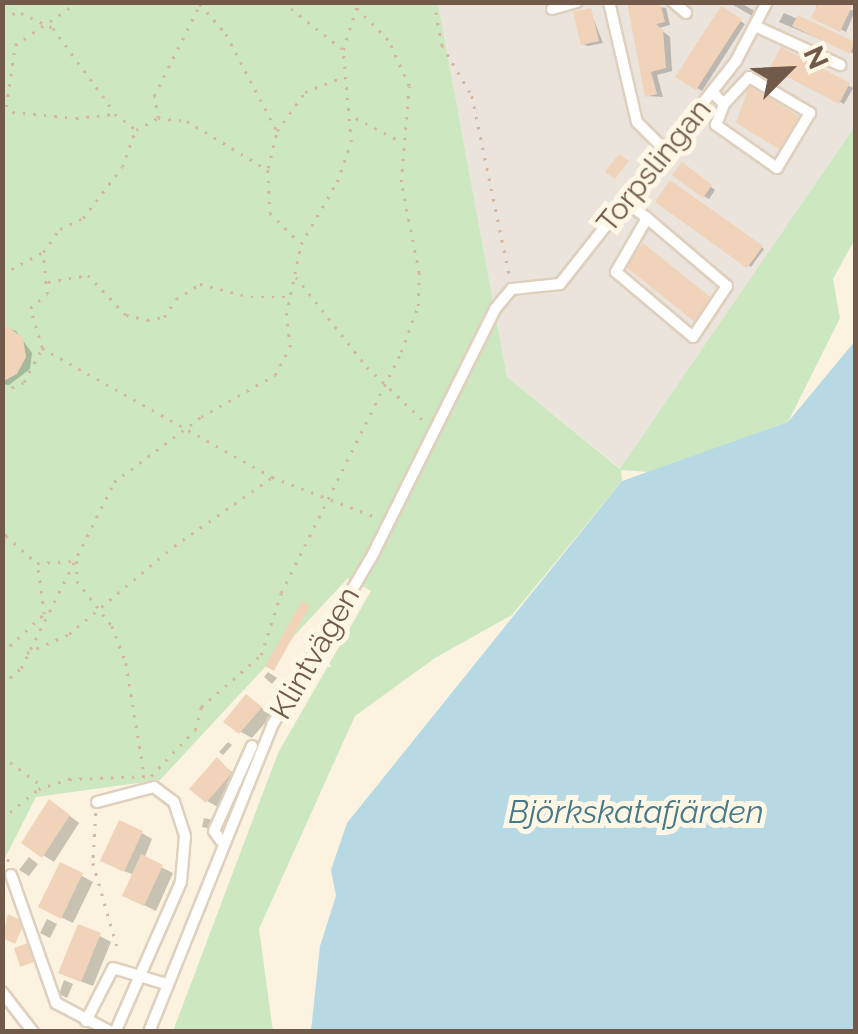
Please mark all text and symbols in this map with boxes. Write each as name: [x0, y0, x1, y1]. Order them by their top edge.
north arrow: [738, 20, 838, 120]
text: N: [796, 41, 835, 74]
street label: Torpslingan: [589, 92, 719, 240]
street label: Klintvägen: [263, 580, 367, 726]
water label: Björkskatafjärden: [508, 793, 764, 831]

